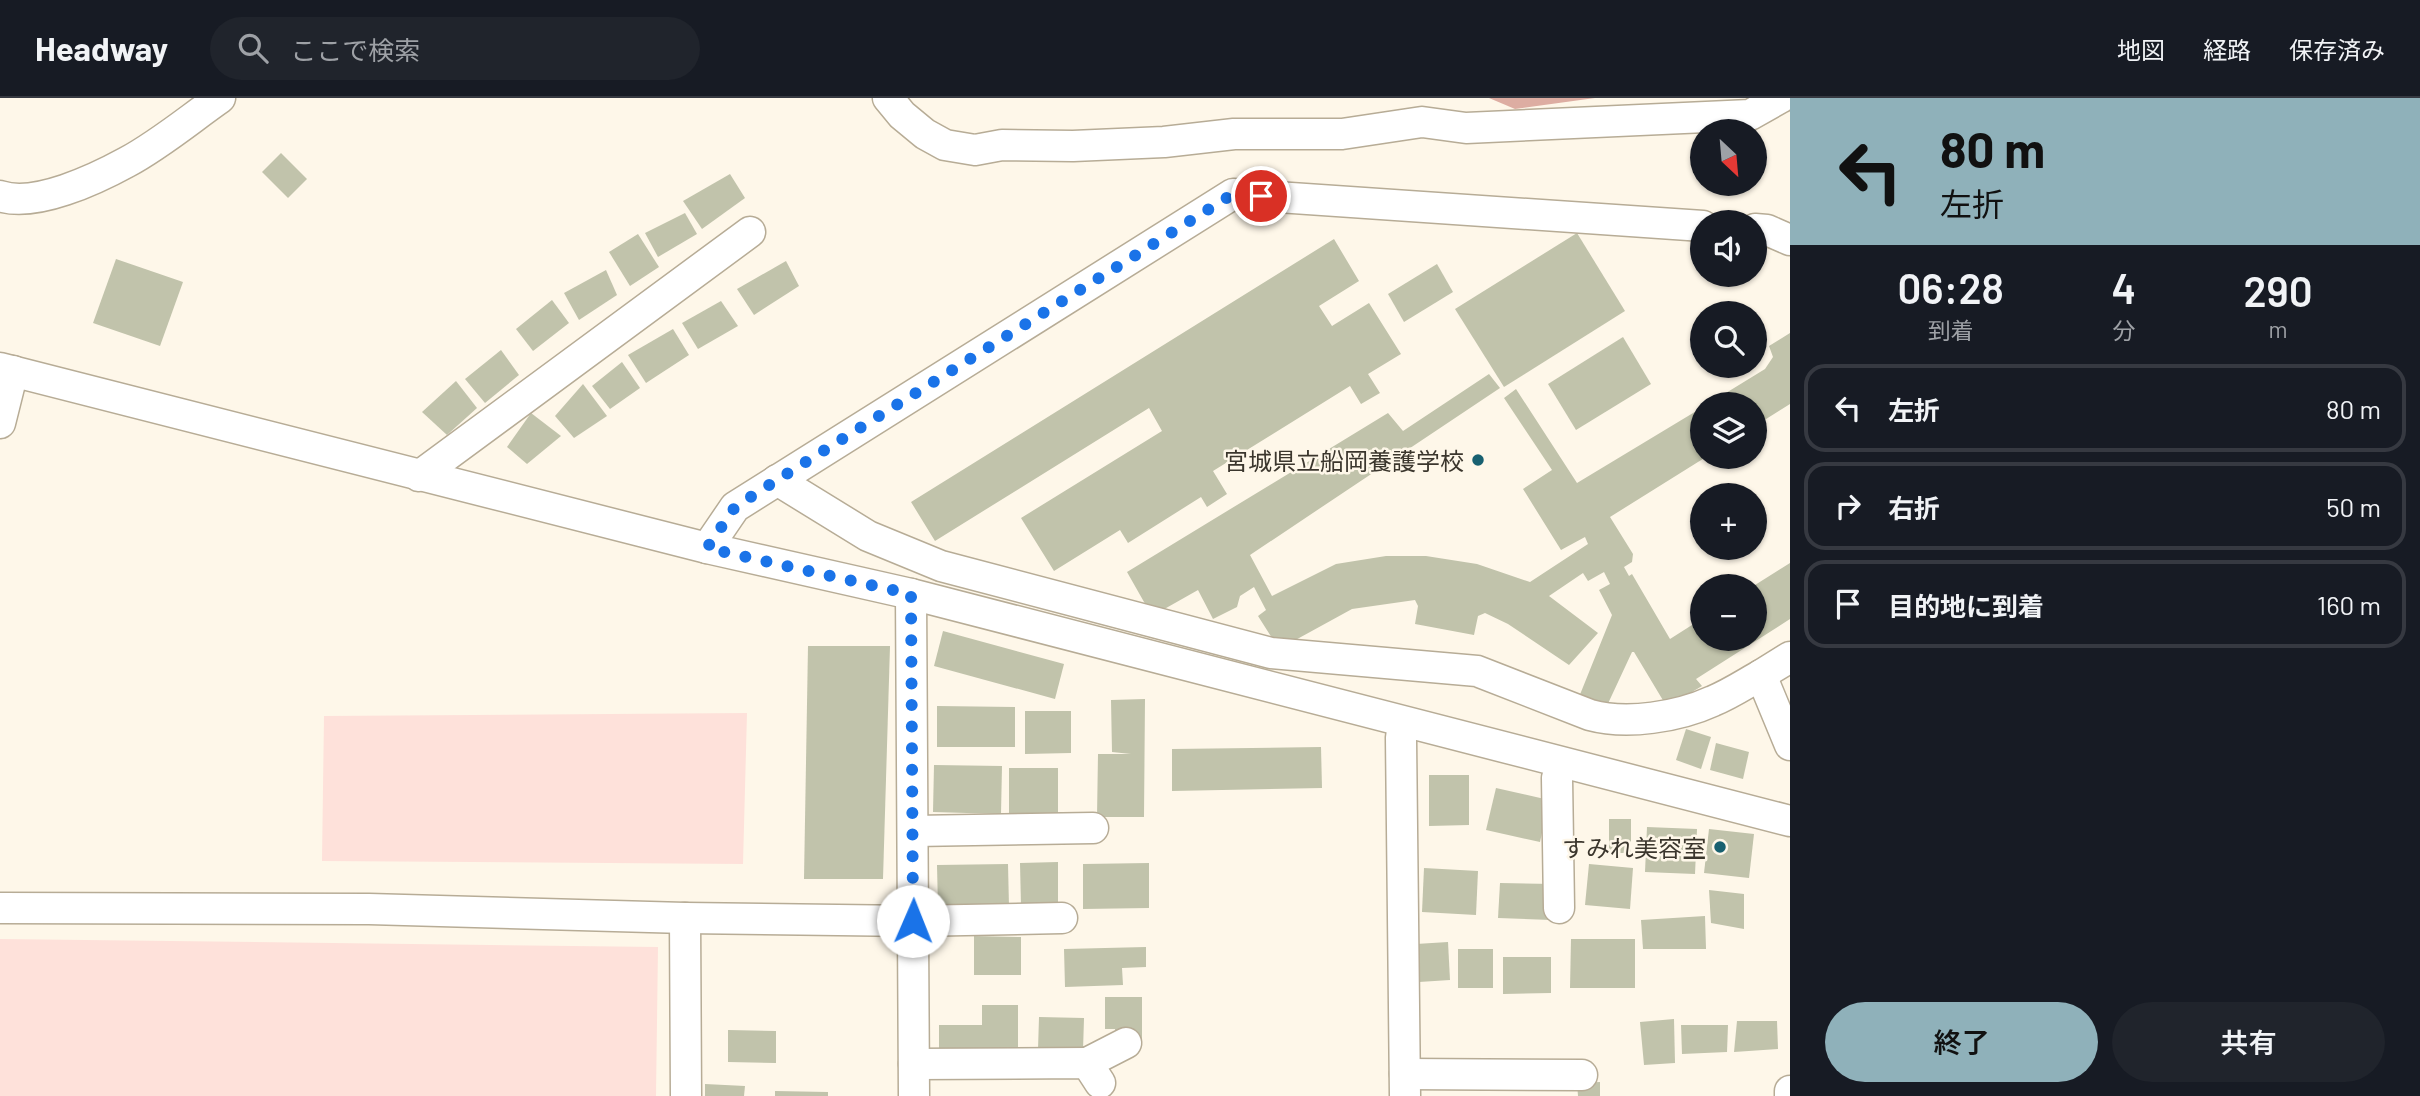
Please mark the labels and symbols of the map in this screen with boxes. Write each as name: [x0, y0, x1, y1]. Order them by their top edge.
north arrow: [1690, 119, 1768, 196]
pin: [1231, 166, 1291, 226]
place label: 宮城県立船岡養護学校: [1224, 446, 1464, 475]
marker: 宮城県立船岡養護学校: [1470, 452, 1486, 468]
place label: すみれ美容室: [1562, 833, 1706, 862]
marker: すみれ美容室: [1712, 839, 1728, 855]
position arrow: [876, 884, 950, 958]

